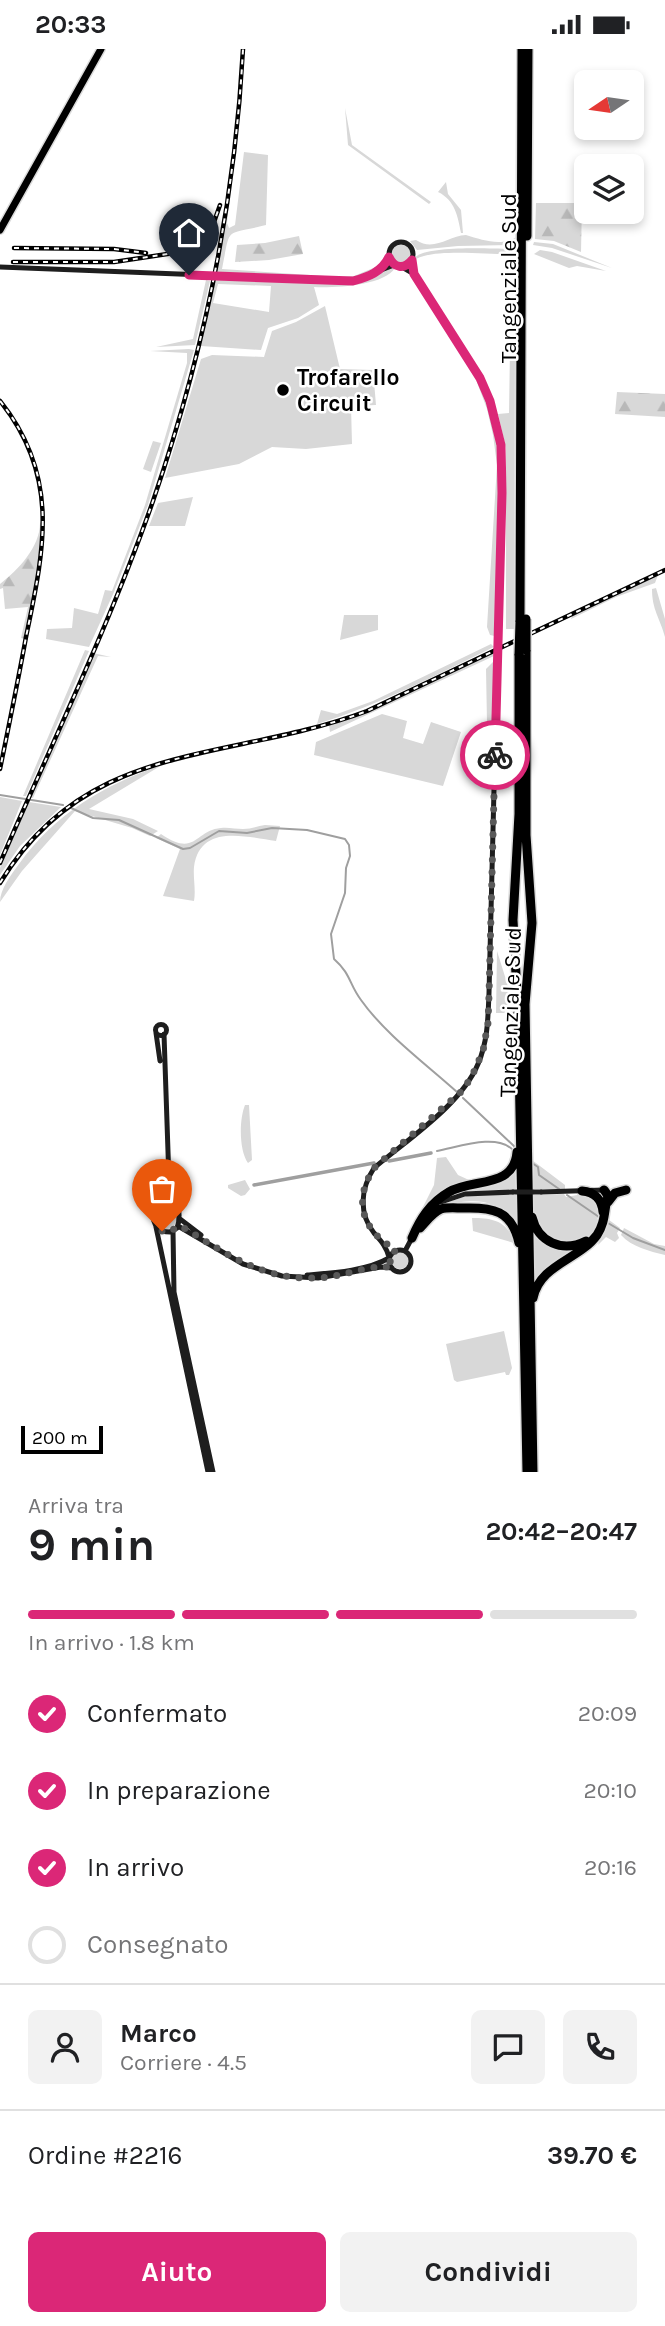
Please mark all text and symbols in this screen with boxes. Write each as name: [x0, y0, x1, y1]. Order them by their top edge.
text: 20:33: [35, 9, 107, 40]
north arrow: [574, 70, 644, 140]
map controls: [574, 70, 644, 224]
button: layers: [574, 154, 644, 224]
street label: Tangenziale Sud: [495, 193, 522, 363]
pin: [159, 203, 219, 275]
icon: home: [170, 214, 208, 252]
place label: Trofarello Circuit: [297, 364, 399, 417]
marker: Trofarello Circuit: [275, 382, 291, 398]
courier: [460, 720, 530, 790]
icon: bike: [476, 736, 514, 774]
street label: Tangenziale Sud: [494, 926, 527, 1098]
pin: [132, 1159, 192, 1231]
icon: bag: [143, 1170, 181, 1208]
scale bar: [21, 1423, 103, 1455]
text: 200 m: [32, 1427, 88, 1449]
text: Arriva tra: [28, 1492, 124, 1519]
text: 20:42–20:47: [485, 1516, 637, 1547]
text: 9 min: [28, 1518, 155, 1572]
text: In arrivo · 1.8 km: [28, 1629, 195, 1656]
icon: check: [28, 1695, 66, 1733]
text: Confermato: [87, 1698, 227, 1729]
text: 20:09: [578, 1700, 637, 1727]
icon: check: [28, 1772, 66, 1810]
text: In preparazione: [87, 1775, 271, 1806]
text: 20:10: [583, 1777, 637, 1804]
icon: check: [28, 1849, 66, 1887]
text: In arrivo: [87, 1852, 184, 1883]
text: 20:16: [584, 1854, 637, 1881]
text: Consegnato: [87, 1929, 229, 1960]
button: person: [28, 2010, 102, 2084]
button: chat: [471, 2010, 545, 2084]
button: phone: [563, 2010, 637, 2084]
text: Marco: [120, 2018, 197, 2049]
text: Corriere · 4.5: [120, 2049, 247, 2076]
text: Ordine #2216: [28, 2140, 182, 2171]
text: 39.70 €: [547, 2140, 637, 2171]
button: Aiuto: [28, 2232, 326, 2312]
button: Condividi: [340, 2232, 637, 2312]

